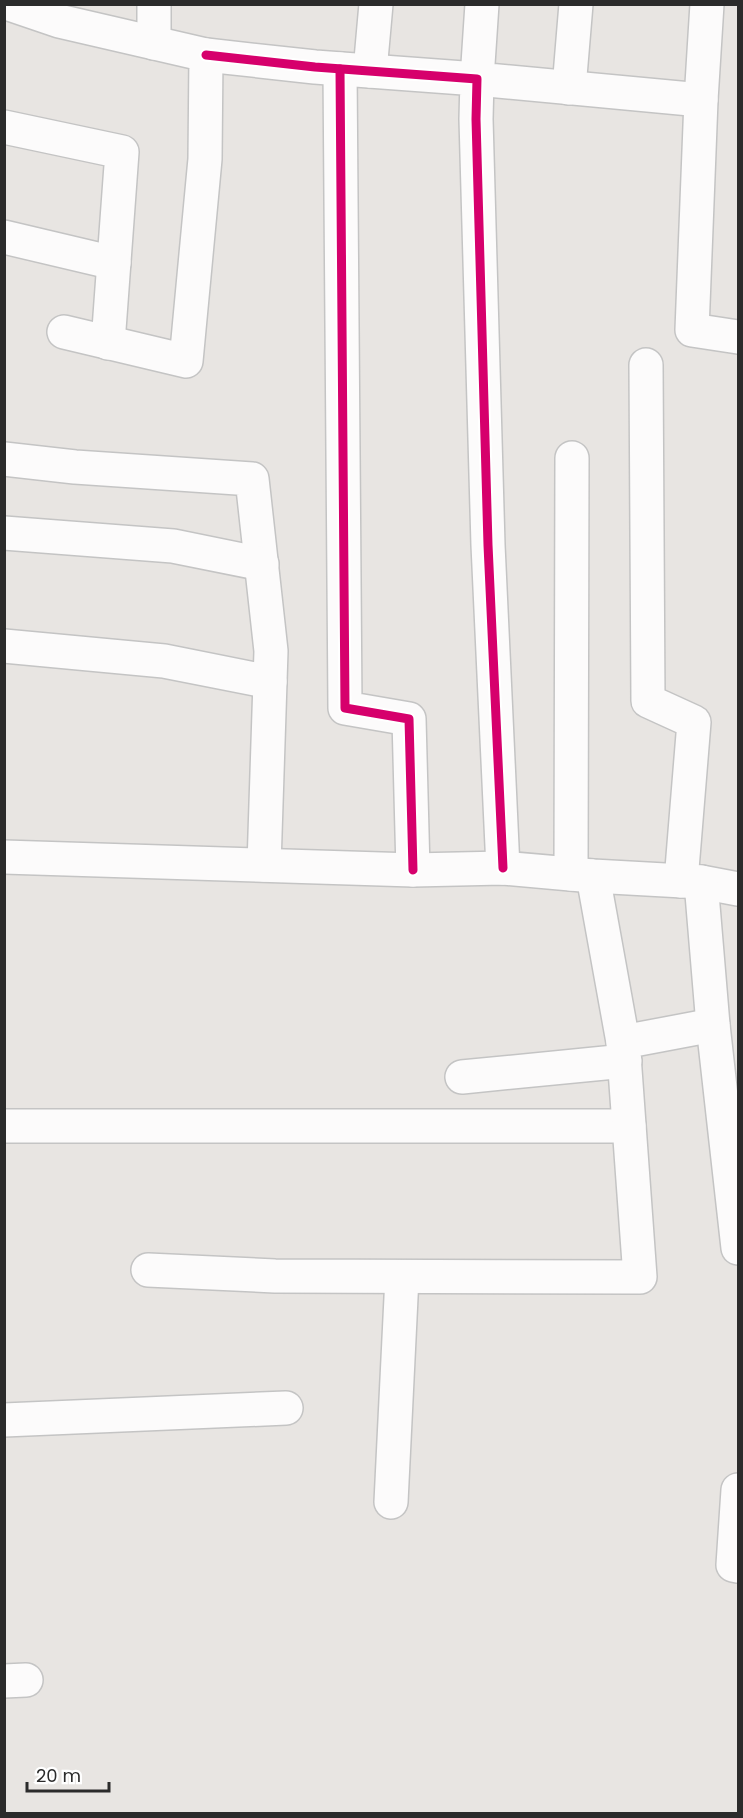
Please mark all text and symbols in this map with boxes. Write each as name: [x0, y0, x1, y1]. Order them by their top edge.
scale bar: [27, 1755, 110, 1793]
text: 20 m: [36, 1763, 81, 1788]

